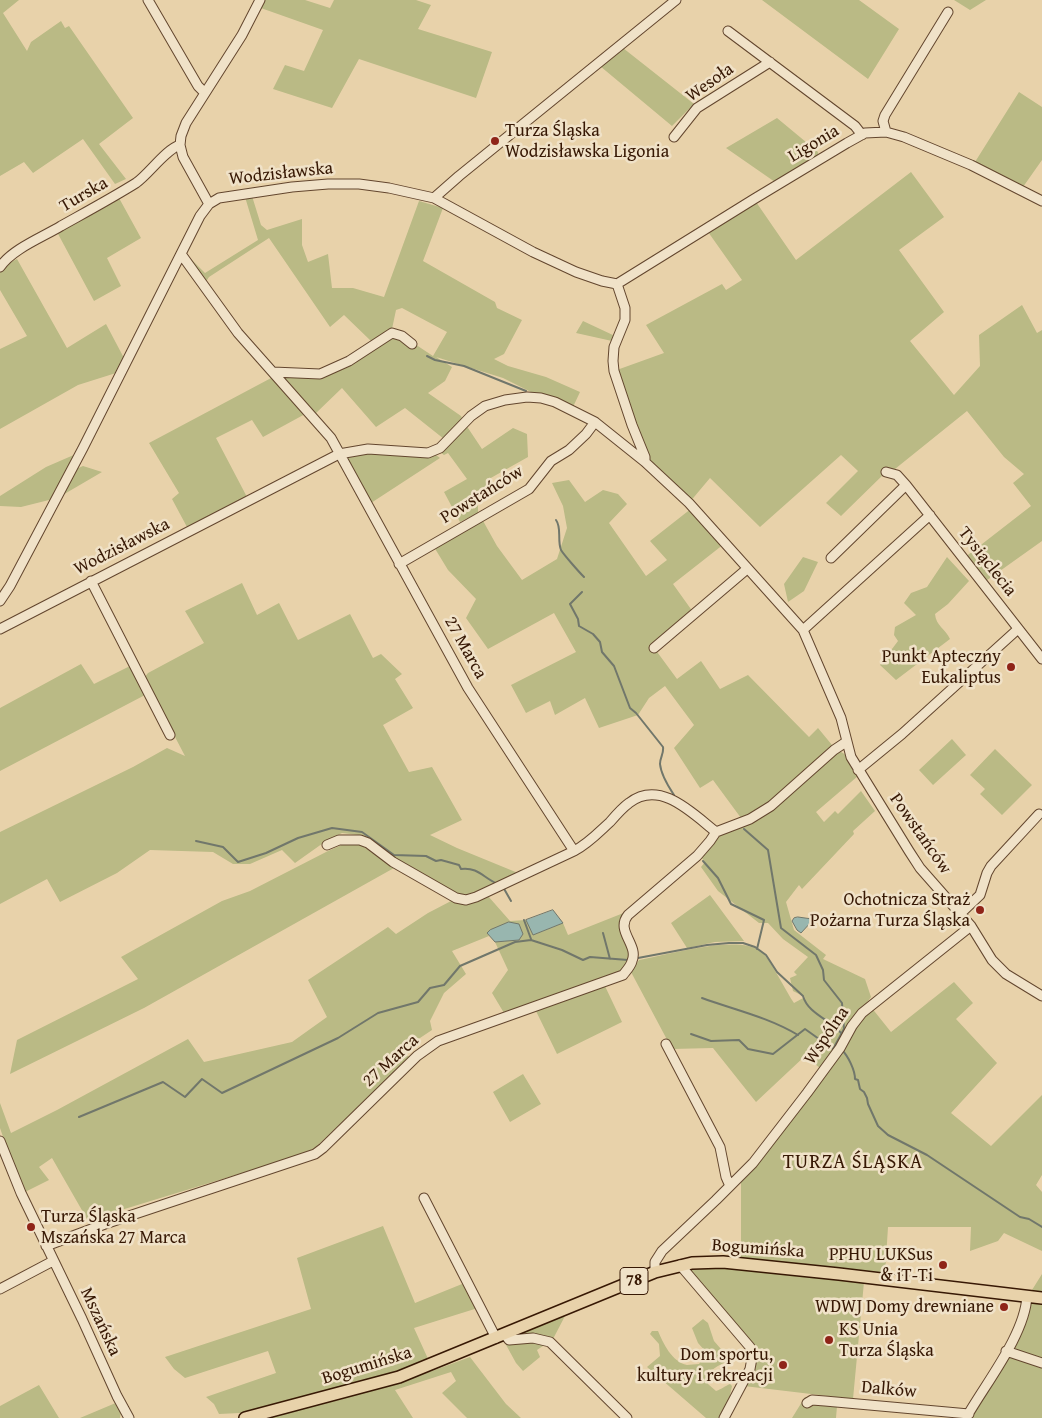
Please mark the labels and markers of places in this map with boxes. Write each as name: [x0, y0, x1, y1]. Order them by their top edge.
place label: Turza Śląska Wodzisławska Ligonia: [505, 120, 669, 162]
marker: Turza Śląska Wodzisławska Ligonia: [489, 135, 501, 147]
place label: Punkt Apteczny Eukaliptus: [882, 646, 1001, 689]
marker: Punkt Apteczny Eukaliptus: [1005, 661, 1017, 673]
place label: Ochotnicza Straż Pożarna Turza Śląska: [810, 889, 970, 932]
marker: Ochotnicza Straż Pożarna Turza Śląska: [974, 904, 986, 916]
place label: Turza Śląska Mszańska 27 Marca: [41, 1206, 186, 1248]
marker: Turza Śląska Mszańska 27 Marca: [25, 1221, 37, 1233]
place label: PPHU LUKSus & iT-Ti: [829, 1244, 933, 1286]
marker: PPHU LUKSus & iT-Ti: [937, 1259, 949, 1271]
place label: WDWJ Domy drewniane: [815, 1296, 994, 1318]
marker: WDWJ Domy drewniane: [998, 1301, 1010, 1313]
place label: KS Unia Turza Śląska: [839, 1319, 934, 1362]
marker: KS Unia Turza Śląska: [823, 1334, 835, 1346]
place label: Dom sportu, kultury i rekreacji: [637, 1344, 773, 1386]
marker: Dom sportu, kultury i rekreacji: [777, 1359, 789, 1371]

